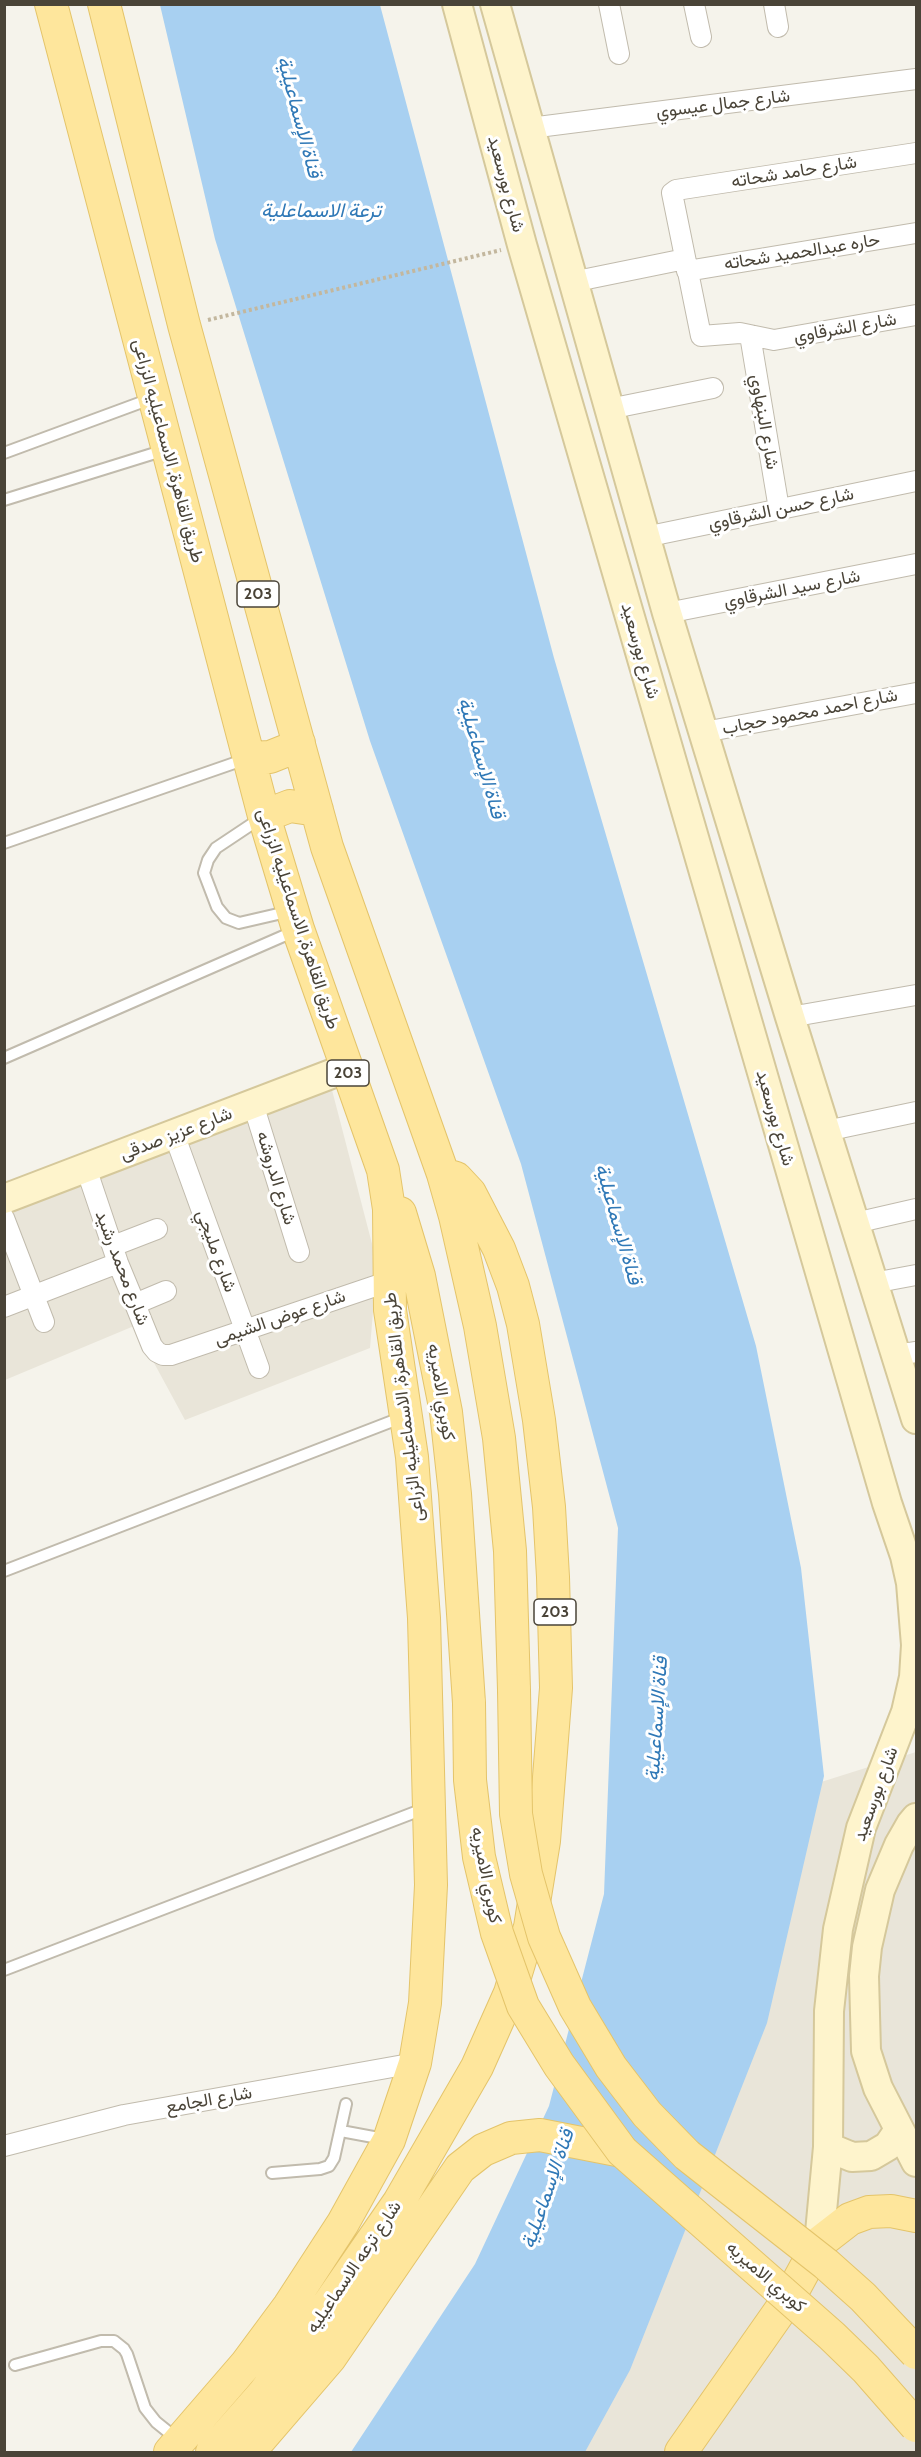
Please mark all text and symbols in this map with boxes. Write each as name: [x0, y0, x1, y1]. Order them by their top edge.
water label: قناة الإسماعيلية: [271, 54, 327, 180]
street label: شارع جمال عيسوي: [655, 85, 791, 123]
street label: شارع بورسعيد: [483, 133, 529, 235]
street label: شارع حامد شحاته: [730, 151, 858, 193]
water label: ترعة الاسماعلية: [261, 199, 381, 223]
street label: حاره عبدالحميد شحاته: [722, 229, 882, 275]
street label: شارع الشرقاوي: [792, 308, 898, 348]
street label: طريق القاهرة, الاسماعيليه الزراعى: [128, 337, 208, 565]
street label: شارع البنهاوي: [745, 373, 783, 471]
street label: شارع حسن الشرقاوي: [706, 483, 856, 535]
street label: شارع سيد الشرقاوي: [722, 565, 862, 613]
road number: 203: [237, 581, 279, 607]
street label: شارع بورسعيد: [616, 600, 664, 702]
street label: شارع احمد محمود حجاب: [721, 684, 899, 740]
water label: قناة الإسماعيلية: [452, 695, 510, 821]
street label: طريق القاهرة, الاسماعيليه الزراعى: [252, 806, 344, 1032]
road number: 203: [327, 1060, 369, 1086]
street label: شارع بورسعيد: [751, 1067, 799, 1169]
street label: شارع عزيز صدقى: [117, 1103, 235, 1165]
street label: شارع الدروشه: [252, 1129, 300, 1227]
water label: قناة الإسماعيلية: [589, 1161, 647, 1287]
street label: شارع مليجي: [191, 1207, 241, 1295]
street label: شارع محمد رشيد: [90, 1208, 154, 1328]
street label: شارع عوض الشيمى: [211, 1285, 349, 1351]
street label: طريق القاهرة, الاسماعيليه الزراعى: [379, 1291, 429, 1523]
street label: كوبري الاميريه: [423, 1342, 459, 1442]
road number: 203: [534, 1599, 576, 1625]
water label: قناة الإسماعيلية: [641, 1656, 673, 1782]
street label: شارع بورسعيد: [849, 1744, 903, 1844]
street label: كوبري الاميريه: [466, 1825, 506, 1925]
street label: شارع الجامع: [164, 2082, 254, 2118]
water label: قناة الإسماعيلية: [516, 2126, 580, 2252]
street label: شارع ترعه الاسماعيليه: [302, 2197, 406, 2337]
street label: كوبري الاميريه: [722, 2237, 810, 2317]

